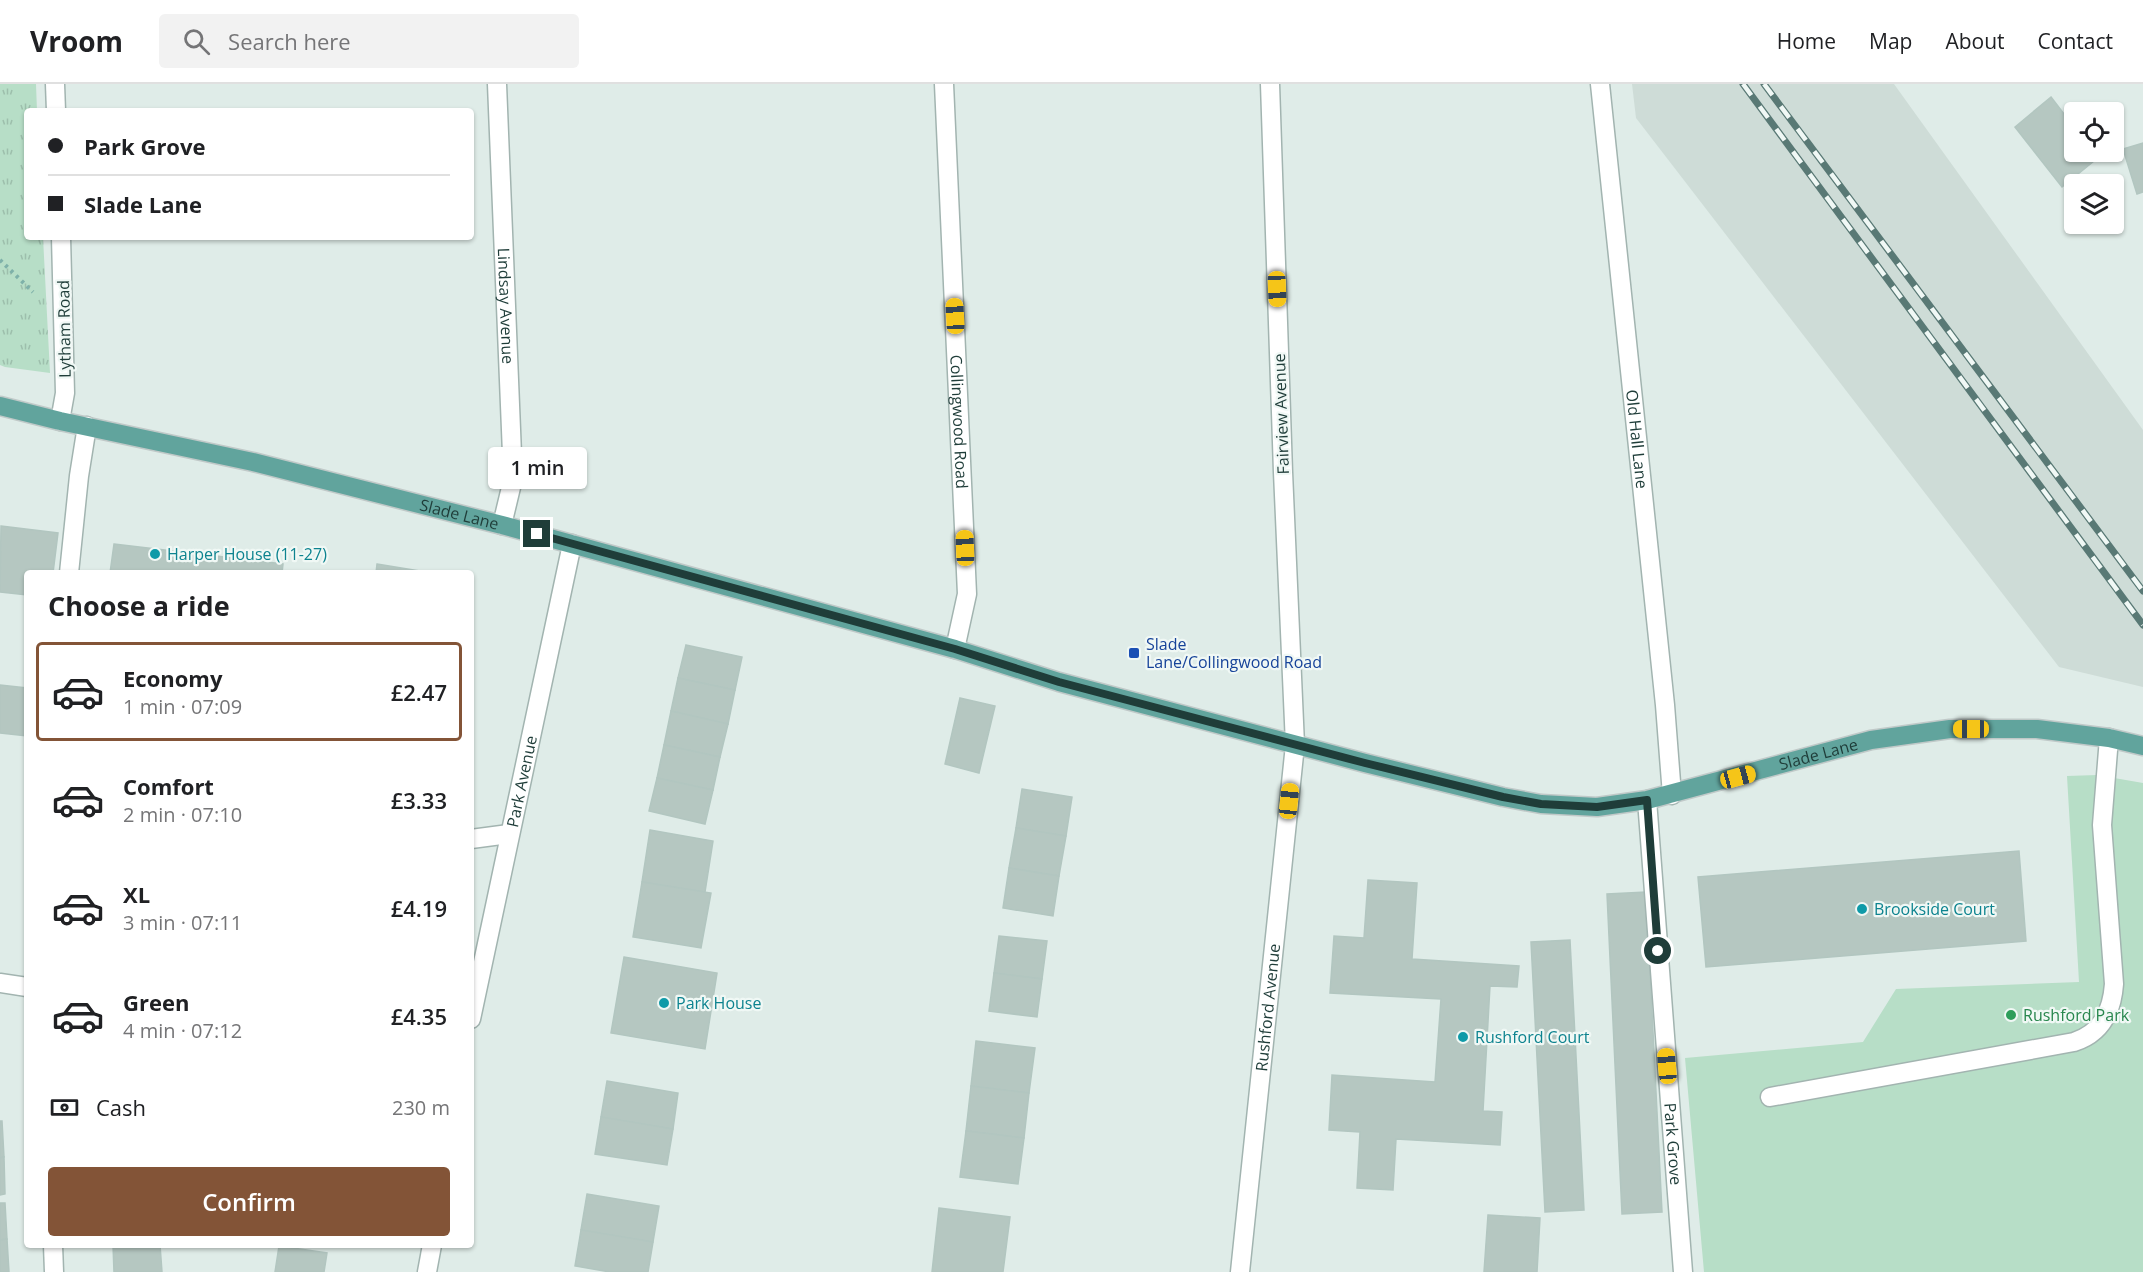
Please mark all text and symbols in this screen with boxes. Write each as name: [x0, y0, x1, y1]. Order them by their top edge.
search box: [159, 14, 579, 68]
text: Vroom: [30, 22, 123, 60]
icon: search: [180, 25, 213, 58]
text: Search here: [228, 26, 351, 56]
text: Home: [1777, 27, 1836, 55]
text: Map: [1869, 27, 1912, 55]
text: About: [1945, 27, 2005, 55]
text: Contact: [2038, 27, 2113, 55]
map controls: [2064, 102, 2124, 234]
button: locate: [2064, 102, 2124, 162]
text: Park Grove: [84, 131, 206, 161]
button: layers: [2064, 174, 2124, 234]
text: Slade Lane: [84, 189, 202, 219]
street label: Lindsay Avenue: [493, 247, 519, 364]
car: [1267, 271, 1287, 307]
street label: Lytham Road: [52, 280, 76, 378]
car: [945, 298, 965, 334]
street label: Fairview Avenue: [1268, 353, 1294, 475]
street label: Collingwood Road: [945, 354, 973, 489]
street label: Old Hall Lane: [1621, 388, 1653, 490]
callout: 1 min: [488, 447, 586, 489]
text: 1 min: [511, 454, 565, 481]
street label: Slade Lane: [418, 494, 501, 535]
route end: [523, 520, 550, 547]
car: [955, 530, 975, 566]
place label: Harper House (11-27): [167, 543, 327, 565]
marker: Harper House (11-27): [148, 547, 162, 561]
text: Choose a ride: [48, 587, 230, 624]
place label: Slade Lane/Collingwood Road: [1146, 633, 1322, 673]
marker: Slade Lane/Collingwood Road: [1127, 646, 1141, 660]
text: Economy: [123, 663, 222, 693]
icon: car: [51, 665, 105, 719]
text: £2.47: [391, 677, 447, 707]
text: 1 min · 07:09: [123, 693, 242, 720]
car: [1953, 720, 1989, 738]
street label: Park Avenue: [501, 733, 542, 829]
street label: Slade Lane: [1776, 733, 1860, 775]
car: [1718, 764, 1758, 790]
text: Comfort: [123, 771, 214, 801]
icon: car: [51, 773, 105, 827]
car: [1278, 782, 1300, 820]
text: £3.33: [391, 785, 447, 815]
text: 2 min · 07:10: [123, 801, 242, 828]
text: XL: [123, 879, 150, 909]
icon: car: [51, 881, 105, 935]
text: £4.19: [391, 893, 447, 923]
place label: Brookside Court: [1874, 898, 1995, 920]
marker: Brookside Court: [1855, 902, 1869, 916]
text: 3 min · 07:11: [123, 909, 242, 936]
route start: [1644, 937, 1671, 964]
street label: Rushford Avenue: [1250, 942, 1285, 1072]
text: Green: [123, 987, 189, 1017]
icon: car: [51, 989, 105, 1043]
place label: Park House: [676, 992, 761, 1014]
marker: Park House: [657, 996, 671, 1010]
text: £4.35: [391, 1001, 447, 1031]
place label: Rushford Park: [2023, 1004, 2130, 1026]
marker: Rushford Park: [2004, 1008, 2018, 1022]
text: 4 min · 07:12: [123, 1017, 242, 1044]
place label: Rushford Court: [1475, 1026, 1590, 1048]
marker: Rushford Court: [1456, 1030, 1470, 1044]
car: [1656, 1047, 1678, 1085]
icon: cash: [48, 1091, 81, 1124]
text: Cash: [96, 1092, 146, 1122]
text: 230 m: [392, 1094, 450, 1121]
street label: Park Grove: [1659, 1102, 1687, 1186]
button: Confirm: [48, 1167, 450, 1236]

